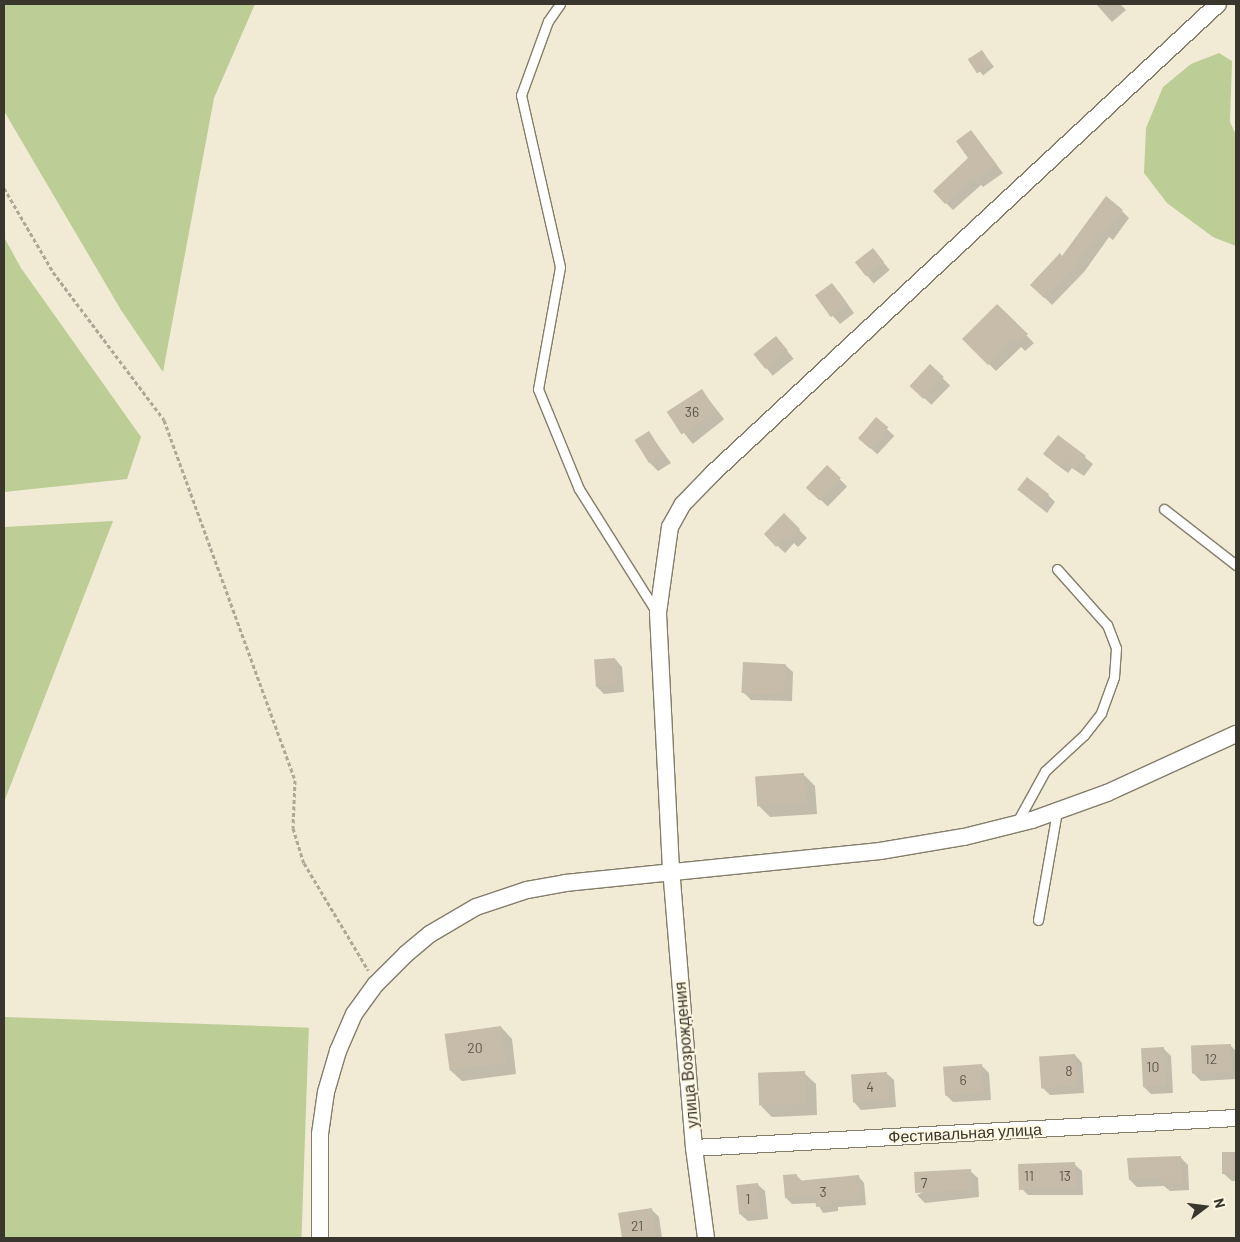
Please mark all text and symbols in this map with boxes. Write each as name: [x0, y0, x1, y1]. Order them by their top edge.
house number: 36: [685, 404, 699, 420]
street label: улица Возрождения: [670, 981, 702, 1129]
house number: 20: [467, 1040, 483, 1056]
house number: 12: [1205, 1051, 1217, 1067]
house number: 10: [1147, 1059, 1159, 1075]
house number: 8: [1065, 1063, 1073, 1079]
house number: 6: [959, 1072, 967, 1088]
house number: 4: [866, 1079, 874, 1095]
street label: Фестивальная улица: [888, 1119, 1042, 1147]
house number: 11: [1024, 1168, 1034, 1184]
house number: 13: [1059, 1168, 1071, 1184]
house number: 7: [921, 1175, 927, 1191]
north arrow: [1180, 1182, 1230, 1232]
house number: 3: [819, 1184, 827, 1200]
house number: 1: [746, 1191, 750, 1207]
text: N: [1211, 1196, 1229, 1210]
house number: 21: [631, 1218, 643, 1234]

